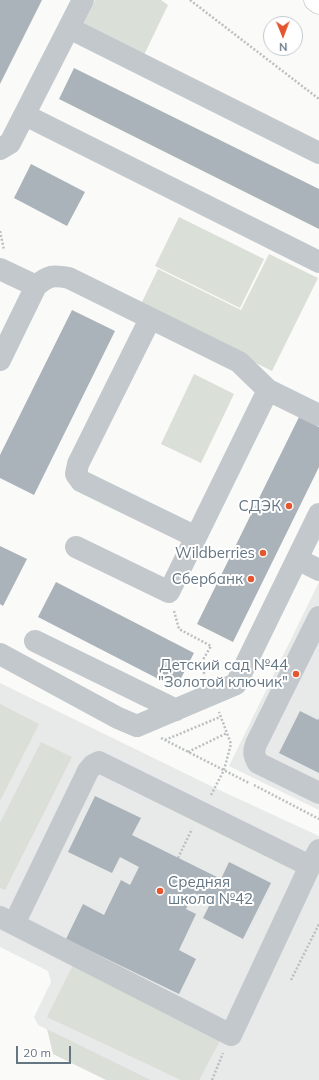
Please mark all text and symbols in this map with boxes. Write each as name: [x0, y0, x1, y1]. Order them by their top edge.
north arrow: [263, 16, 303, 56]
text: N: [279, 40, 287, 54]
place label: СДЭК: [239, 497, 281, 515]
marker: СДЭК: [284, 501, 294, 511]
place label: Wildberries: [175, 544, 255, 562]
marker: Wildberries: [258, 548, 268, 558]
place label: Сбербанк: [172, 570, 243, 588]
marker: Сбербанк: [246, 574, 256, 584]
place label: Детский сад №44 "Золотой ключик": [158, 656, 288, 691]
marker: Детский сад №44 "Золотой ключик": [291, 669, 301, 679]
place label: Средняя школа №42: [168, 873, 253, 908]
marker: Средняя школа №42: [155, 886, 165, 896]
scale bar: [18, 1038, 73, 1064]
text: 20 m: [23, 1045, 51, 1060]

